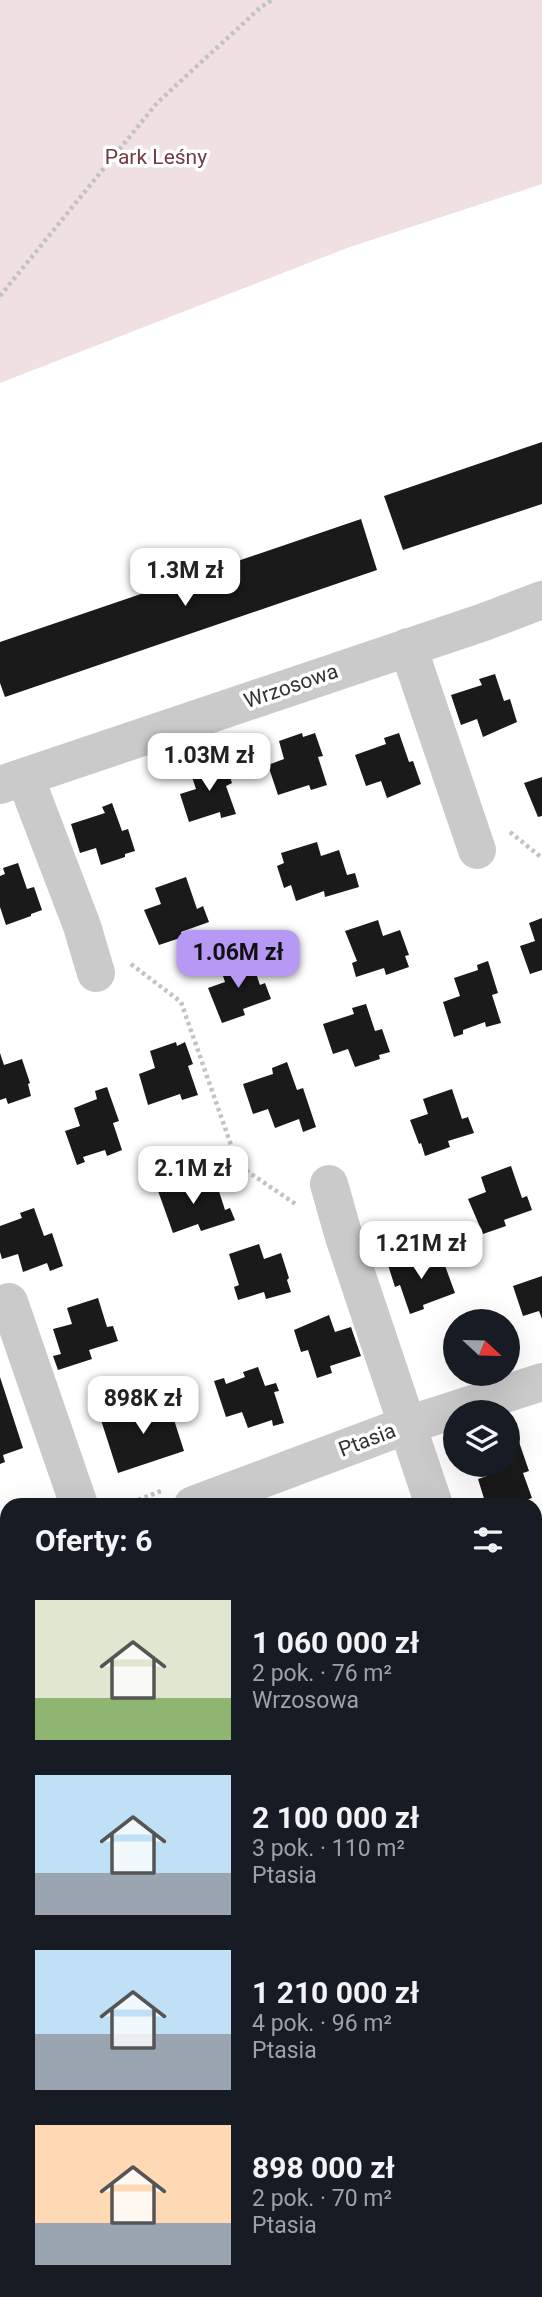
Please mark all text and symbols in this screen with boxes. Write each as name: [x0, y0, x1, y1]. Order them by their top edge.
park label: Park Leśny: [105, 145, 207, 169]
pin: 1.3M zł: [120, 548, 250, 608]
text: 1.3M zł: [146, 557, 224, 584]
street label: Wrzosowa: [241, 659, 341, 713]
pin: 1.03M zł: [137, 734, 281, 793]
text: 1.03M zł: [164, 742, 254, 769]
pin: 1.06M zł: [166, 930, 310, 990]
text: 1.06M zł: [193, 939, 283, 966]
pin: 2.1M zł: [128, 1146, 258, 1206]
text: 2.1M zł: [154, 1155, 232, 1182]
pin: 1.21M zł: [349, 1222, 493, 1281]
text: 1.21M zł: [376, 1230, 466, 1257]
north arrow: [443, 1309, 520, 1386]
map controls: [443, 1309, 520, 1477]
pin: 898K zł: [78, 1376, 208, 1436]
text: 898K zł: [104, 1385, 182, 1412]
button: layers: [443, 1400, 520, 1477]
street label: Ptasia: [335, 1418, 399, 1462]
icon: filters: [469, 1521, 507, 1559]
text: Oferty: 6: [35, 1523, 152, 1558]
text: 1 060 000 zł: [252, 1625, 419, 1660]
icon: home: [91, 1628, 175, 1712]
text: 2 pok. · 76 m²: [252, 1660, 392, 1687]
text: Wrzosowa: [252, 1687, 359, 1714]
text: 2 100 000 zł: [252, 1800, 419, 1835]
icon: home: [91, 1803, 175, 1887]
text: 3 pok. · 110 m²: [252, 1835, 405, 1862]
text: Ptasia: [252, 1862, 317, 1889]
text: 1 210 000 zł: [252, 1975, 419, 2010]
icon: home: [91, 1978, 175, 2062]
text: 4 pok. · 96 m²: [252, 2010, 392, 2037]
text: Ptasia: [252, 2037, 317, 2064]
text: 898 000 zł: [252, 2150, 395, 2185]
icon: home: [91, 2153, 175, 2237]
text: 2 pok. · 70 m²: [252, 2185, 392, 2212]
text: Ptasia: [252, 2212, 317, 2239]

